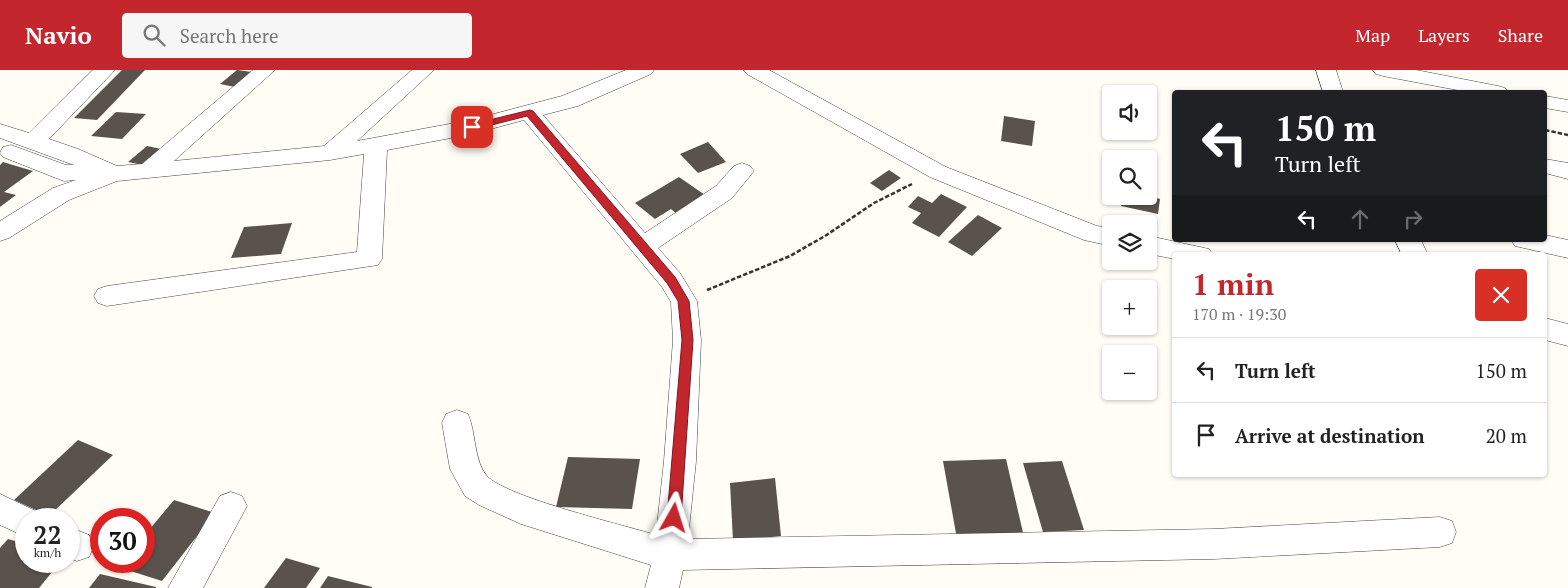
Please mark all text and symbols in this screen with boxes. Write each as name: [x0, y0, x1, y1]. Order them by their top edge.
search box: [122, 13, 472, 58]
text: Navio: [25, 19, 92, 51]
icon: search: [140, 21, 168, 49]
text: Search here: [180, 23, 279, 48]
text: Map: [1355, 23, 1390, 47]
text: Layers: [1418, 23, 1470, 47]
text: Share: [1498, 23, 1543, 47]
map controls: [1102, 85, 1157, 400]
button: sound: [1102, 85, 1157, 140]
text: 150 m: [1275, 105, 1376, 151]
pin: [451, 106, 493, 148]
icon: left: [1192, 110, 1257, 175]
icon: arrive: [458, 113, 486, 141]
text: Turn left: [1275, 149, 1361, 178]
button: search: [1102, 150, 1157, 205]
icon: left: [1293, 205, 1321, 233]
icon: ahead: [1346, 205, 1374, 233]
icon: right: [1399, 205, 1427, 233]
button: layers: [1102, 215, 1157, 270]
text: 1 min: [1192, 264, 1274, 304]
button: close: [1475, 269, 1527, 321]
button: +: [1102, 280, 1157, 335]
text: 170 m · 19:30: [1192, 303, 1286, 325]
button: −: [1102, 345, 1157, 400]
icon: left: [1192, 356, 1220, 384]
text: Turn left: [1235, 358, 1316, 383]
text: 150 m: [1476, 358, 1527, 383]
icon: arrive: [1192, 421, 1220, 449]
text: Arrive at destination: [1235, 423, 1424, 448]
text: 20 m: [1486, 423, 1527, 448]
position arrow: [647, 491, 699, 543]
speed limit sign: 30: [90, 508, 155, 573]
text: 22: [33, 518, 62, 551]
text: km/h: [34, 545, 61, 560]

